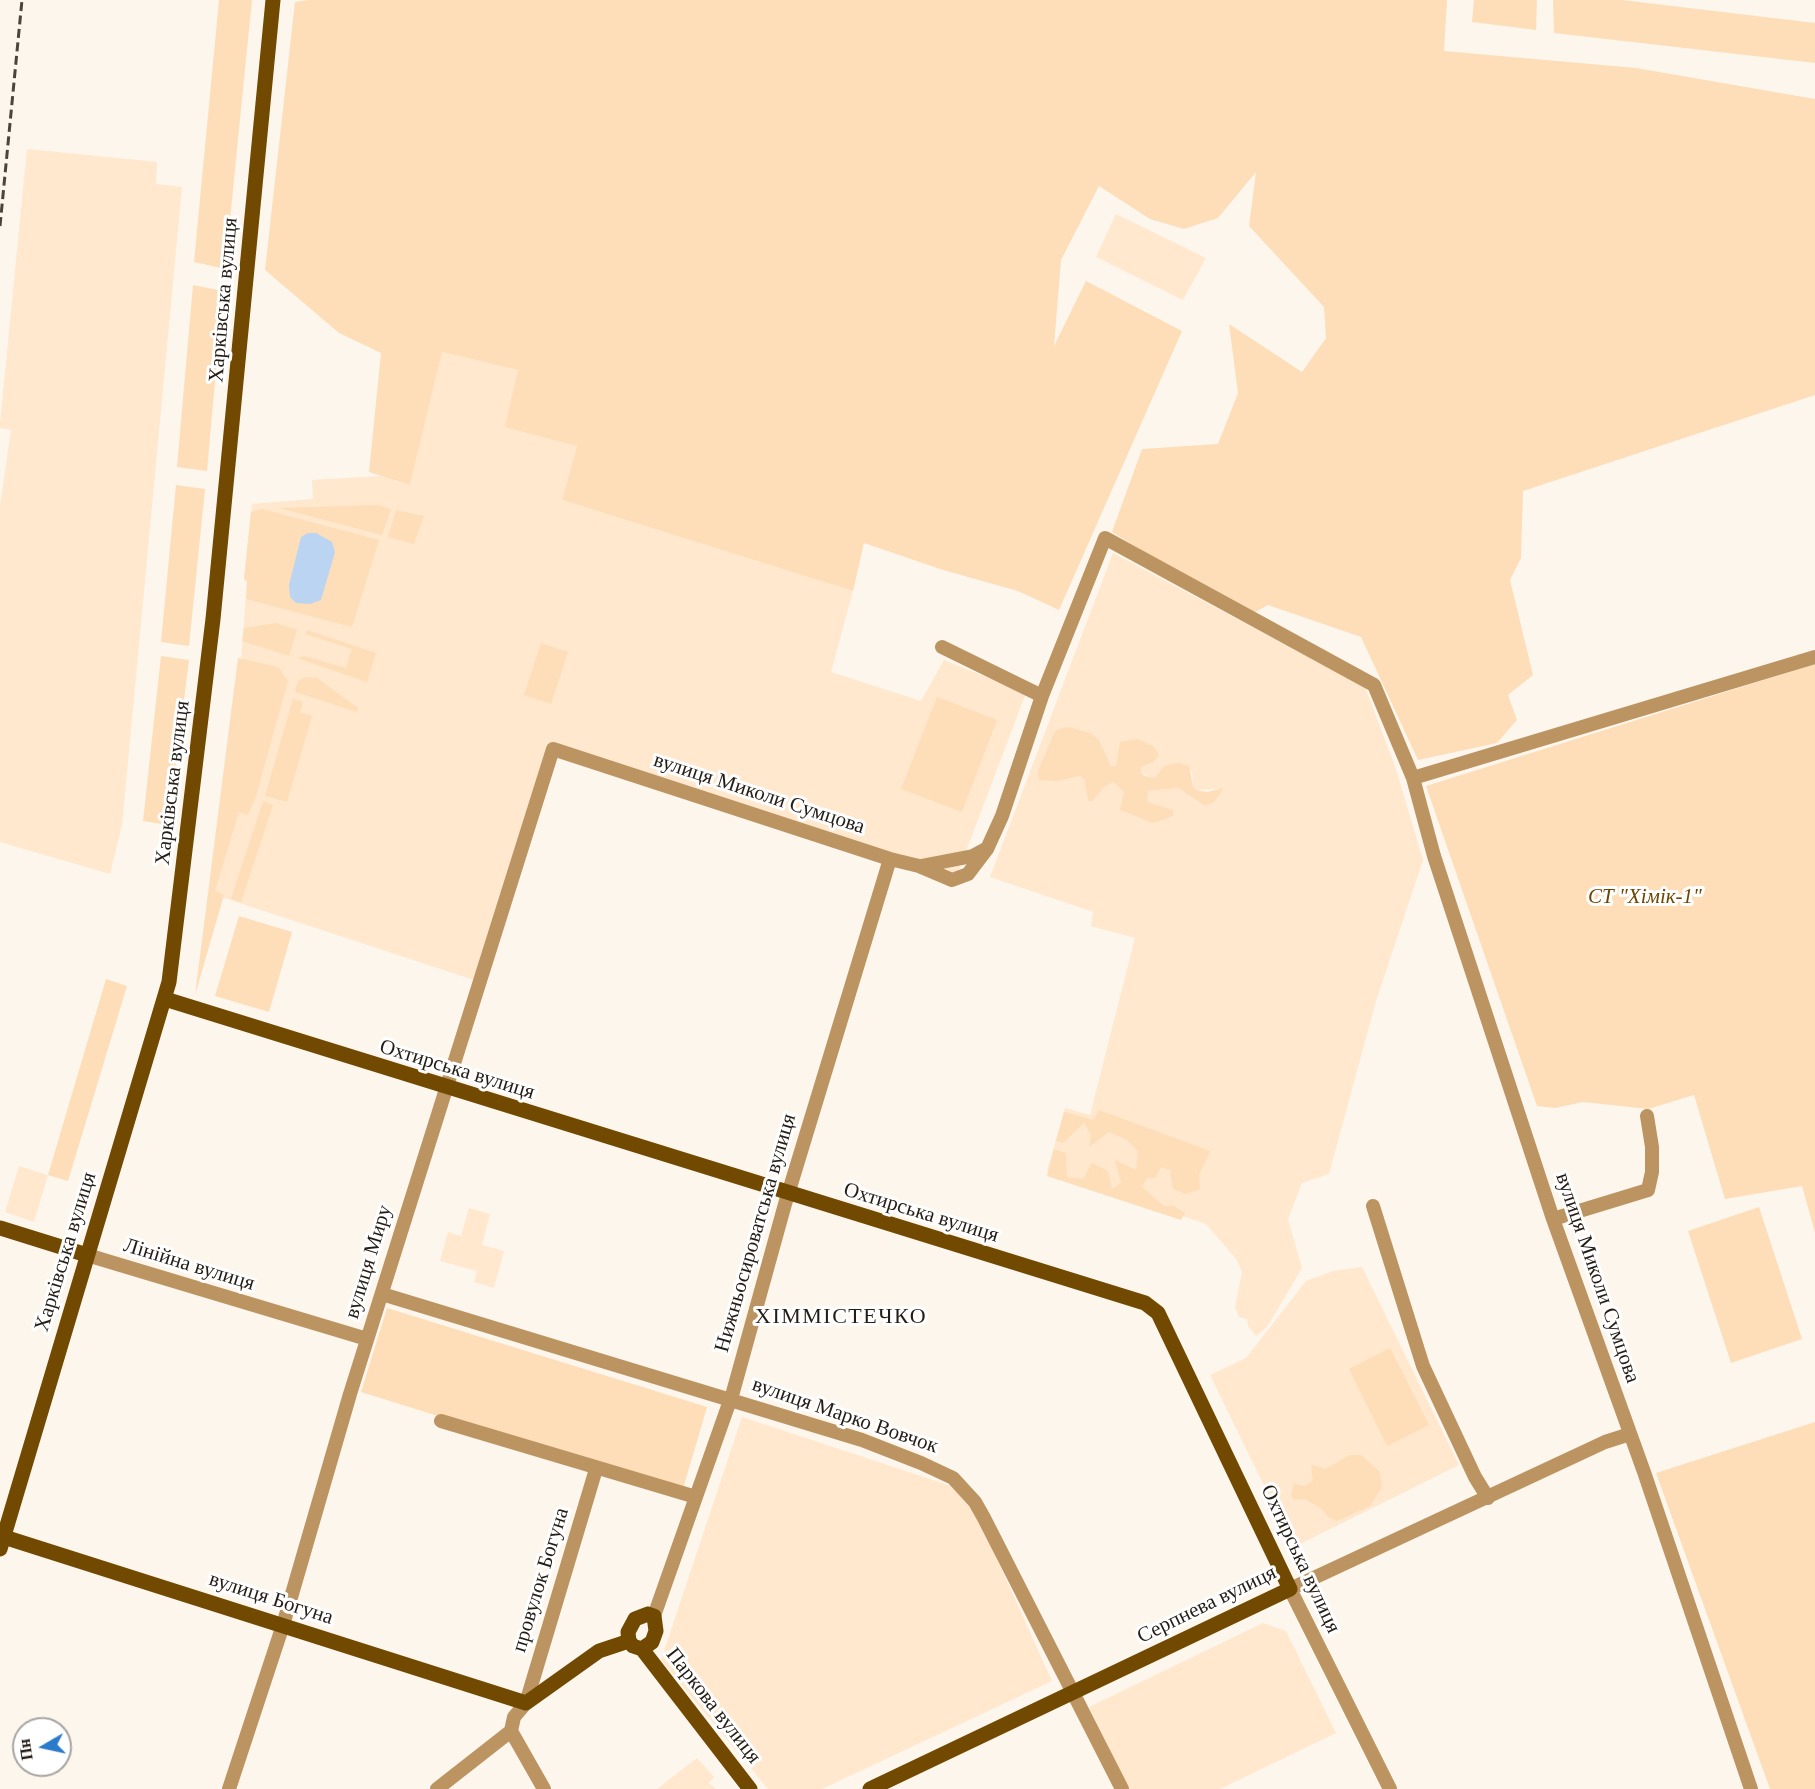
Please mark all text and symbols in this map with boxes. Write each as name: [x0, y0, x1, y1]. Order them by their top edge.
street label: Харківська вулиця: [204, 216, 244, 384]
street label: Харківська вулиця: [150, 699, 196, 867]
street label: вулиця Миколи Сумцова: [650, 748, 868, 840]
park label: СТ "Хімік-1": [1588, 884, 1702, 910]
street label: Охтирська вулиця: [376, 1034, 538, 1106]
street label: Нижньосироватська вулиця: [710, 1111, 802, 1355]
street label: Харківська вулиця: [30, 1169, 102, 1335]
street label: вулиця Миколи Сумцова: [1549, 1170, 1645, 1386]
street label: Охтирська вулиця: [840, 1177, 1002, 1249]
street label: вулиця Миру: [340, 1202, 398, 1322]
street label: Лінійна вулиця: [120, 1233, 258, 1297]
district label: ХІММІСТЕЧКО: [755, 1304, 927, 1330]
street label: вулиця Марко Вовчок: [749, 1372, 941, 1460]
street label: Охтирська вулиця: [1255, 1481, 1345, 1637]
street label: провулок Богуна: [507, 1505, 575, 1655]
street label: Серпнева вулиця: [1133, 1560, 1281, 1650]
street label: вулиця Богуна: [206, 1567, 336, 1631]
street label: Паркова вулиця: [660, 1643, 766, 1769]
north arrow: [12, 1717, 72, 1777]
text: Пн: [16, 1738, 36, 1762]

